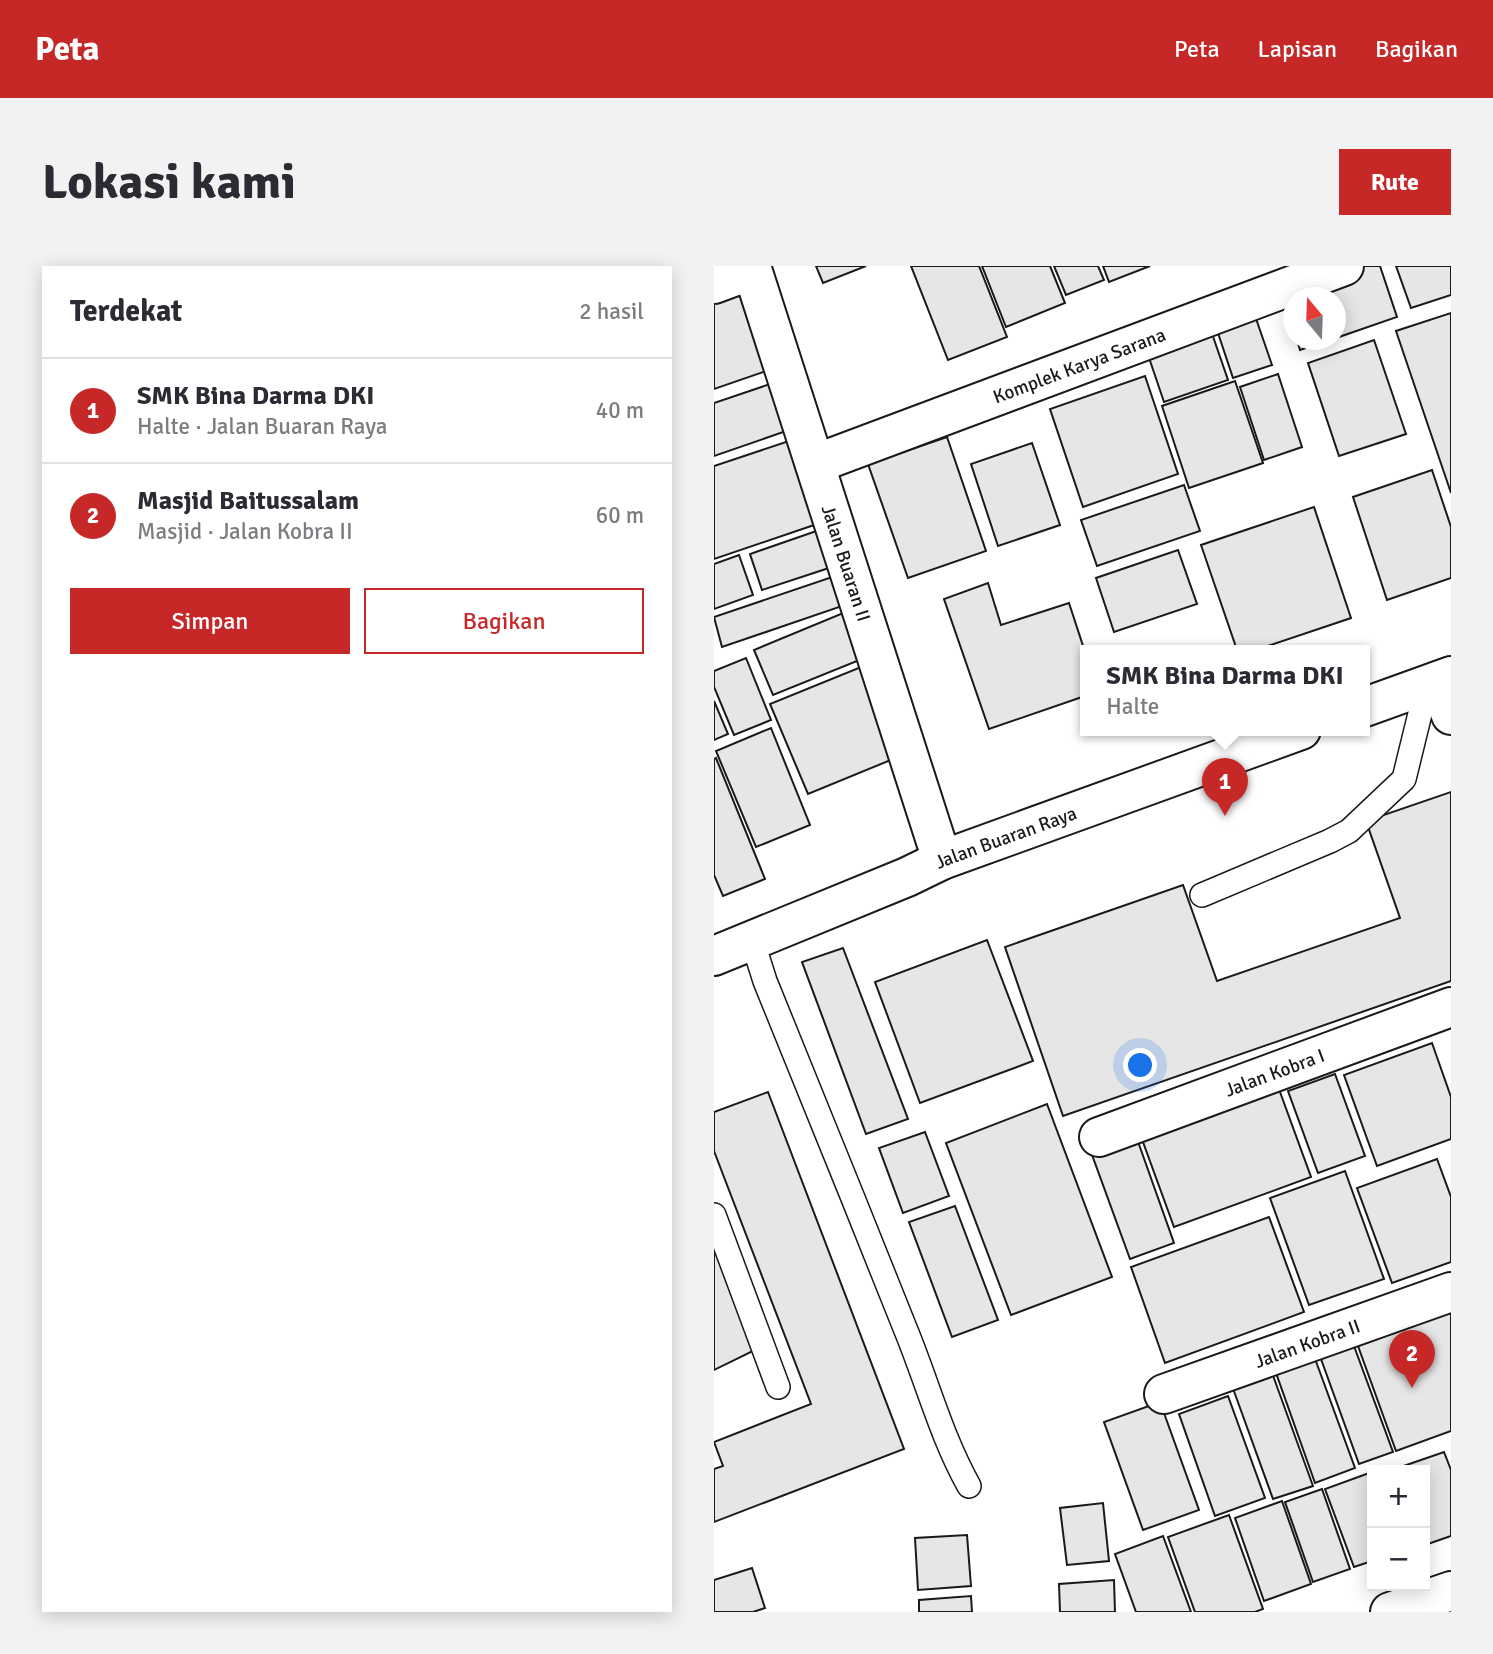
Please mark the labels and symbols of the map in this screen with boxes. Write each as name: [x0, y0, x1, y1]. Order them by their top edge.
north arrow: [1283, 287, 1346, 350]
street label: Komplek Karya Sarana: [990, 323, 1169, 409]
street label: Jalan Buaran II: [816, 502, 876, 625]
pin: 1: [1202, 758, 1248, 816]
street label: Jalan Buaran Raya: [931, 801, 1080, 875]
street label: Jalan Kobra I: [1222, 1044, 1328, 1103]
your location: [1123, 1048, 1157, 1082]
street label: Jalan Kobra II: [1252, 1314, 1364, 1374]
pin: 2: [1389, 1330, 1435, 1388]

